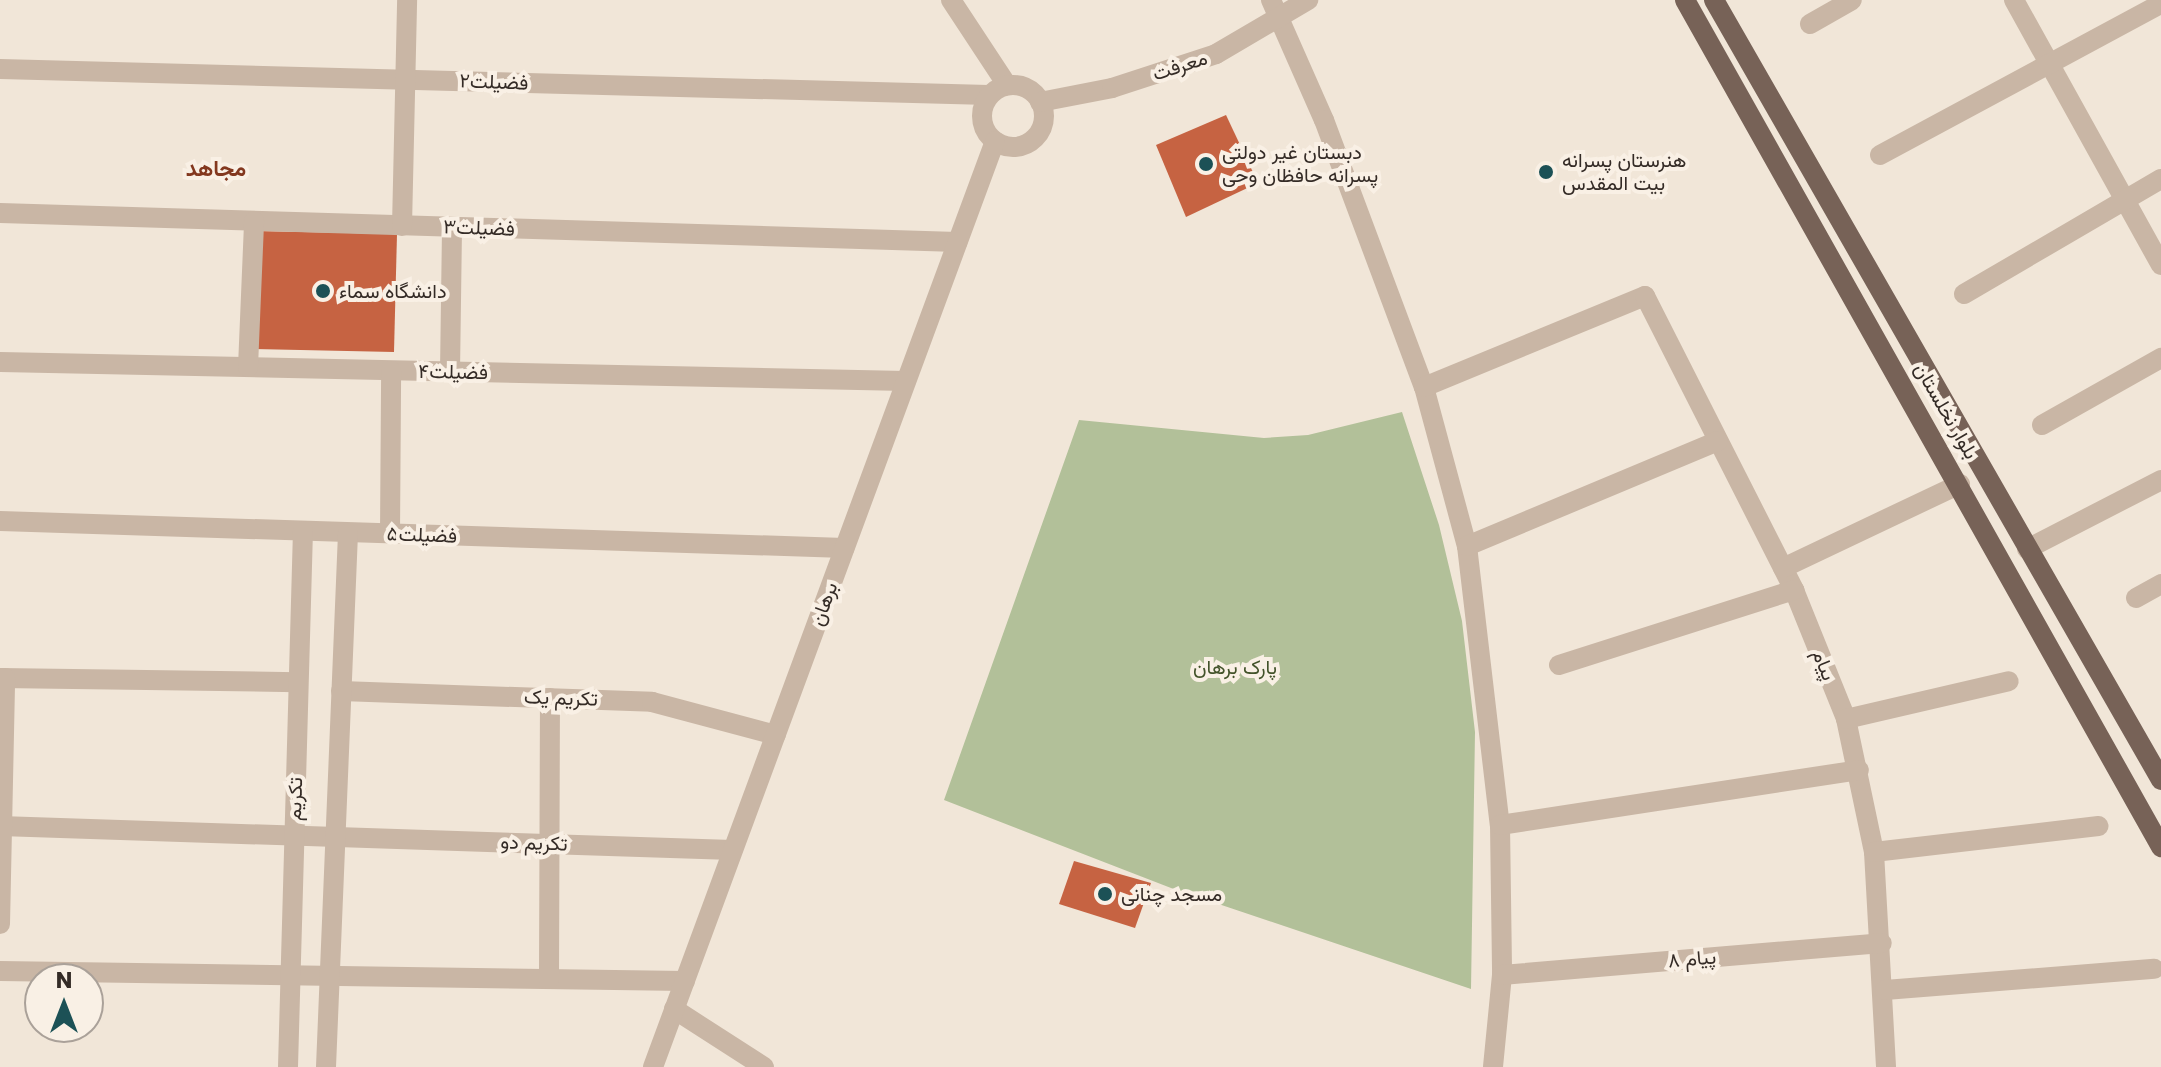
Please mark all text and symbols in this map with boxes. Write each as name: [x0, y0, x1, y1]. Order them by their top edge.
street label: معرفت: [1150, 46, 1210, 86]
street label: فضیلت۲: [459, 69, 529, 95]
place label: دبستان غیر دولتی پسرانه حافظان وحی: [1222, 140, 1378, 187]
place label: هنرستان پسرانه بیت المقدس: [1562, 148, 1687, 195]
marker: دبستان غیر دولتی پسرانه حافظان وحی: [1197, 155, 1215, 173]
district label: مجاهد: [186, 156, 246, 182]
marker: هنرستان پسرانه بیت المقدس: [1537, 163, 1555, 181]
street label: فضیلت۳: [443, 215, 515, 241]
place label: دانشگاه سماء: [339, 279, 446, 303]
marker: دانشگاه سماء: [314, 282, 332, 300]
street label: فضیلت۴: [418, 359, 488, 385]
street label: بلوار نخلستان: [1909, 359, 1983, 463]
street label: فضیلت۵: [386, 522, 458, 548]
street label: برهان: [805, 579, 843, 629]
street label: پیام: [1807, 646, 1841, 684]
park label: پارک برهان: [1193, 655, 1277, 679]
street label: تکریم یک: [524, 685, 598, 711]
street label: تکریم: [282, 777, 308, 821]
street label: تکریم دو: [500, 830, 568, 856]
place label: مسجد چنانی: [1121, 882, 1222, 906]
marker: مسجد چنانی: [1096, 885, 1114, 903]
street label: پیام ۸: [1667, 945, 1717, 973]
north arrow: [24, 963, 104, 1043]
text: N: [56, 965, 72, 996]

